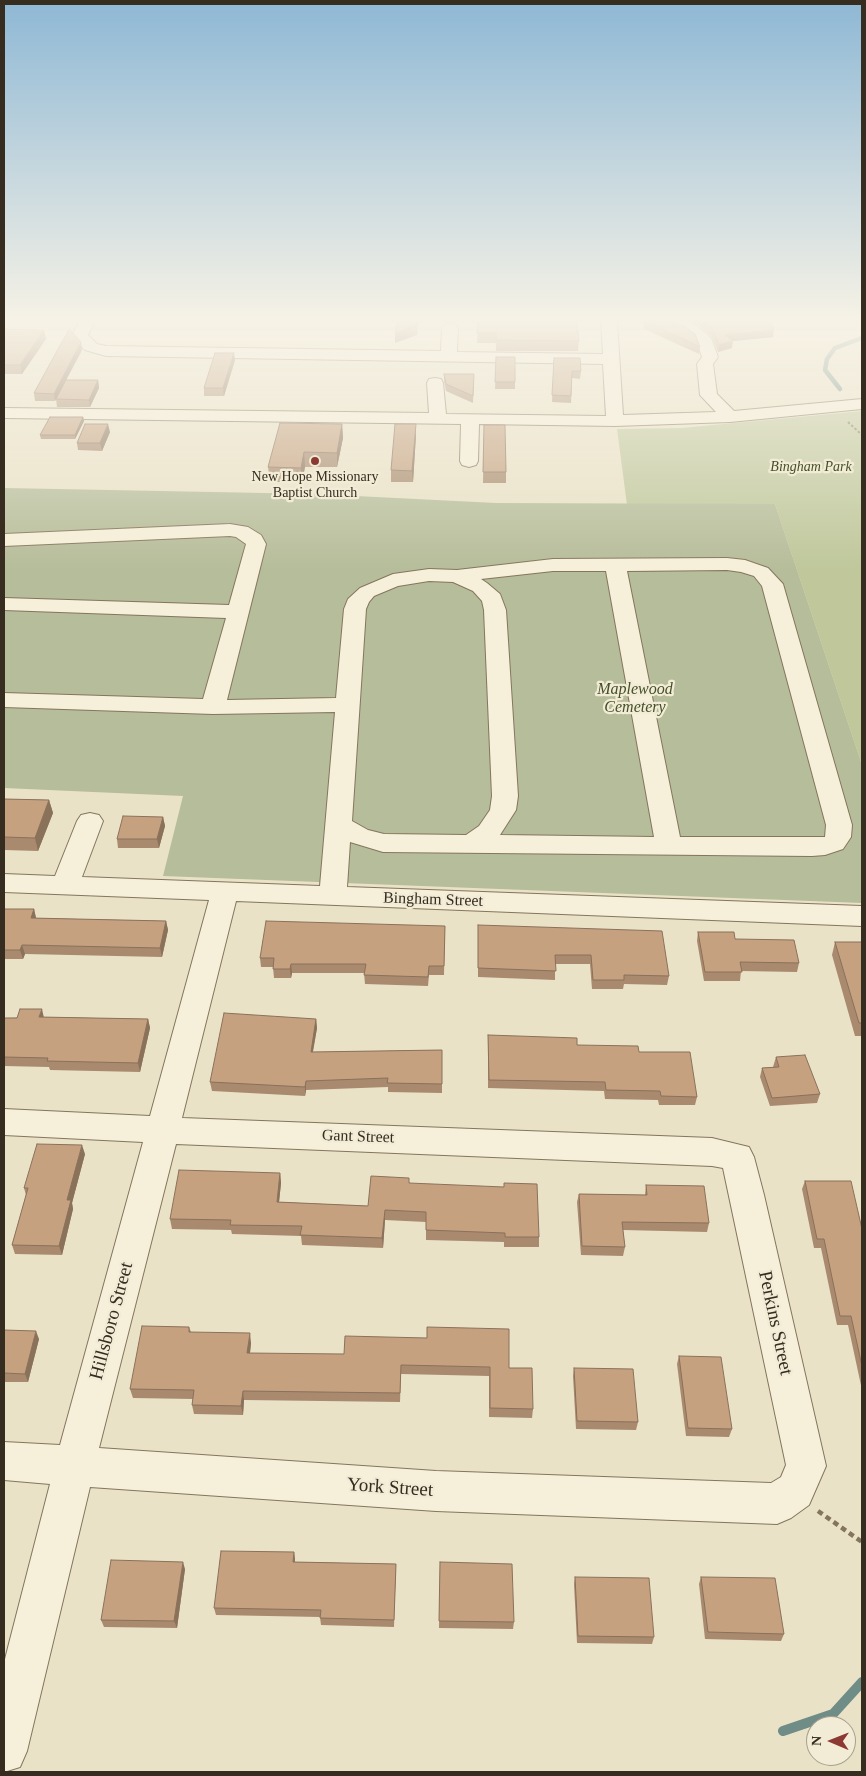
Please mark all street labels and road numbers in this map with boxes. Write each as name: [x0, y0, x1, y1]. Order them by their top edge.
street label: Bingham Street: [383, 889, 483, 911]
street label: Gant Street: [321, 1126, 395, 1148]
street label: Hillsboro Street: [85, 1260, 139, 1382]
street label: Perkins Street: [753, 1269, 797, 1377]
street label: York Street: [346, 1474, 434, 1502]

